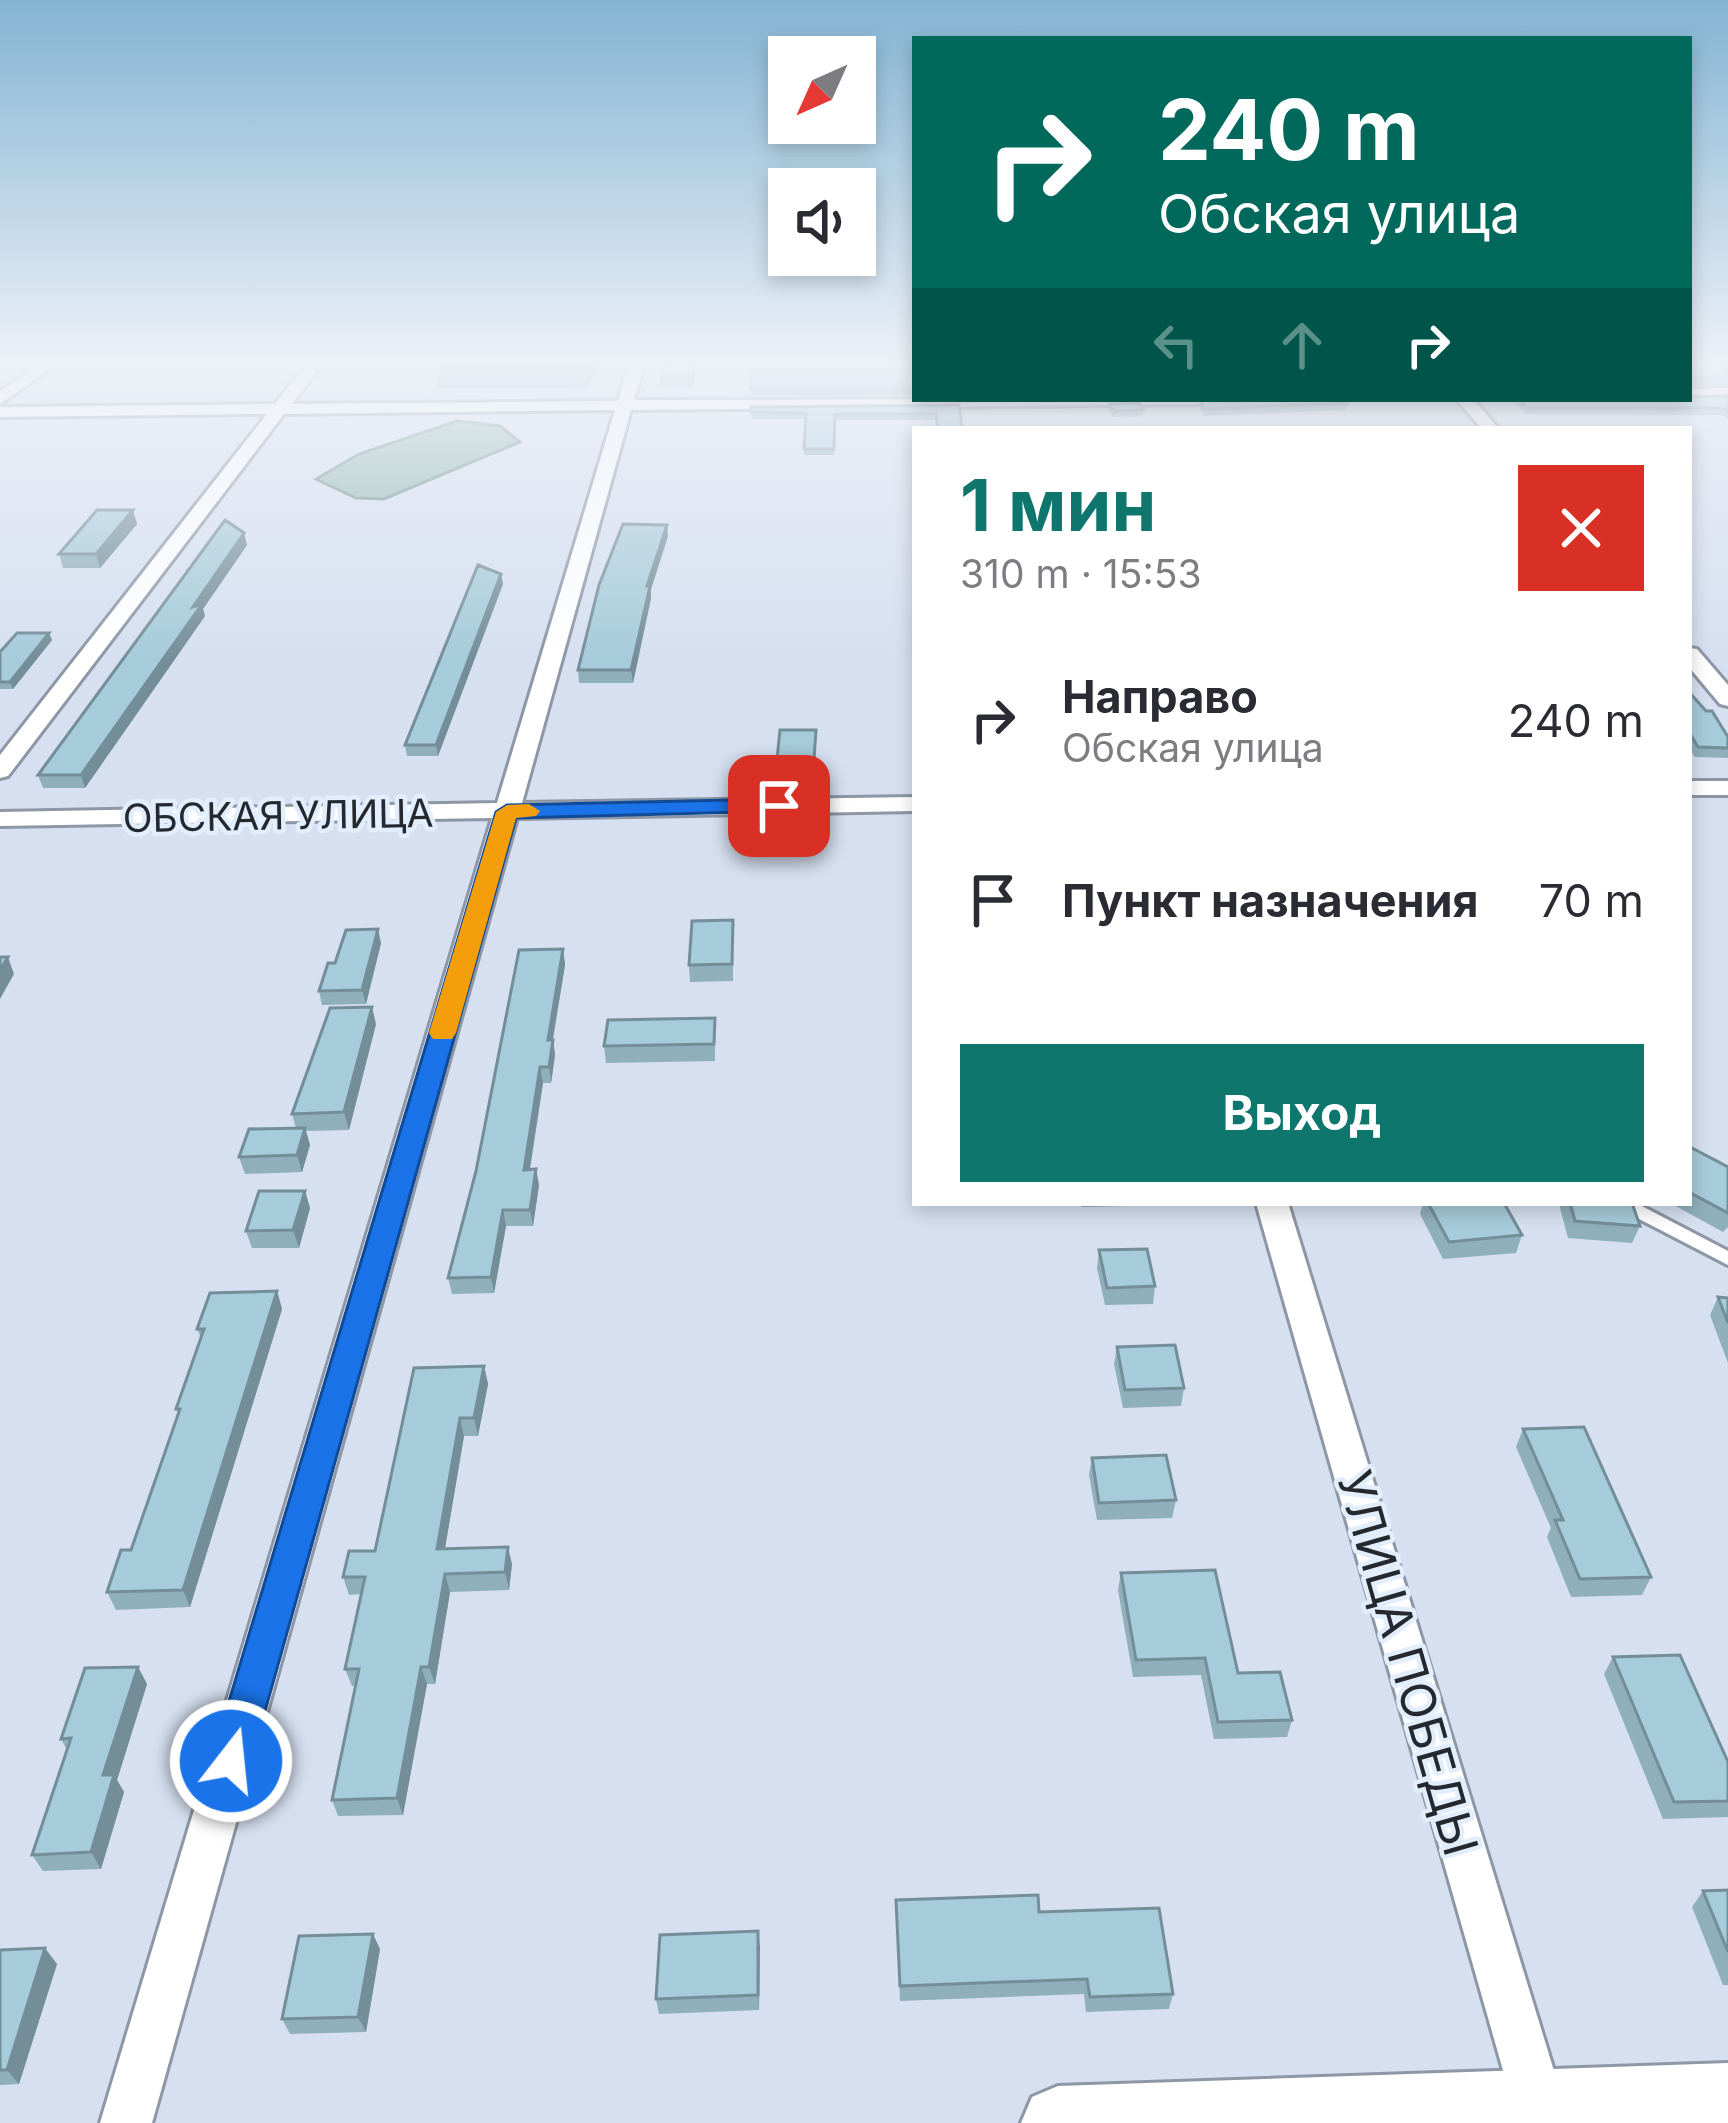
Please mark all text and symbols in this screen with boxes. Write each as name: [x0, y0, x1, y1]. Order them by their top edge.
north arrow: [768, 36, 876, 144]
map controls: [768, 36, 876, 276]
text: 240 m: [1158, 79, 1420, 180]
icon: right: [960, 84, 1116, 240]
button: sound: [768, 168, 876, 276]
text: Обская улица: [1158, 181, 1520, 246]
icon: left: [1143, 312, 1209, 378]
icon: ahead: [1269, 312, 1335, 378]
icon: right: [1395, 312, 1461, 378]
text: 1 мин: [960, 461, 1156, 548]
button: close: [1518, 465, 1644, 591]
text: 310 m · 15:53: [960, 550, 1201, 597]
text: Направо: [1062, 669, 1258, 724]
icon: right: [960, 687, 1026, 753]
text: 240 m: [1508, 693, 1644, 748]
text: Обская улица: [1062, 724, 1324, 771]
pin: [728, 755, 830, 857]
icon: arrive: [746, 773, 812, 839]
street label: ОБСКАЯ УЛИЦА: [122, 789, 434, 841]
icon: arrive: [960, 867, 1026, 933]
text: Пункт назначения: [1062, 873, 1479, 928]
text: 70 m: [1539, 873, 1644, 928]
button: Выход: [960, 1044, 1644, 1182]
street label: УЛИЦА ПОБЕДЫ: [1325, 1464, 1491, 1862]
position arrow: [168, 1698, 294, 1824]

